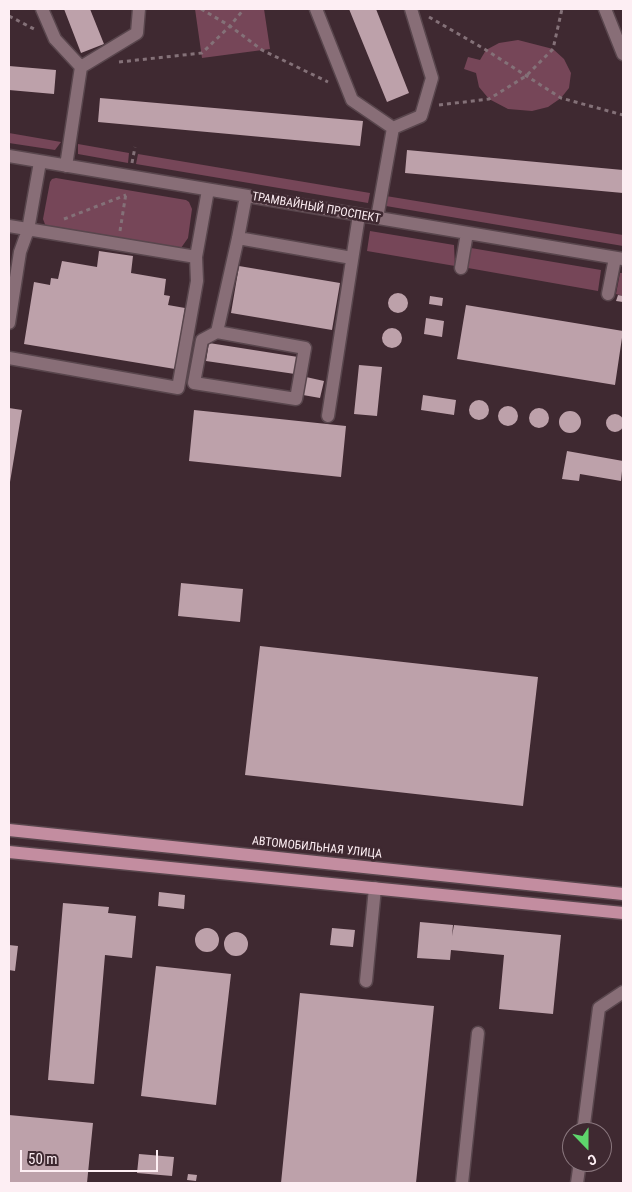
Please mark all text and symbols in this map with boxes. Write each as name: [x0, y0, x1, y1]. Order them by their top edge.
street label: ТРАМВАЙНЫЙ ПРОСПЕКТ: [251, 190, 381, 226]
street label: АВТОМОБИЛЬНАЯ УЛИЦА: [251, 834, 383, 862]
north arrow: [562, 1122, 612, 1172]
scale bar: [22, 1140, 160, 1172]
text: 50 m: [28, 1150, 58, 1168]
text: С: [586, 1151, 599, 1169]

